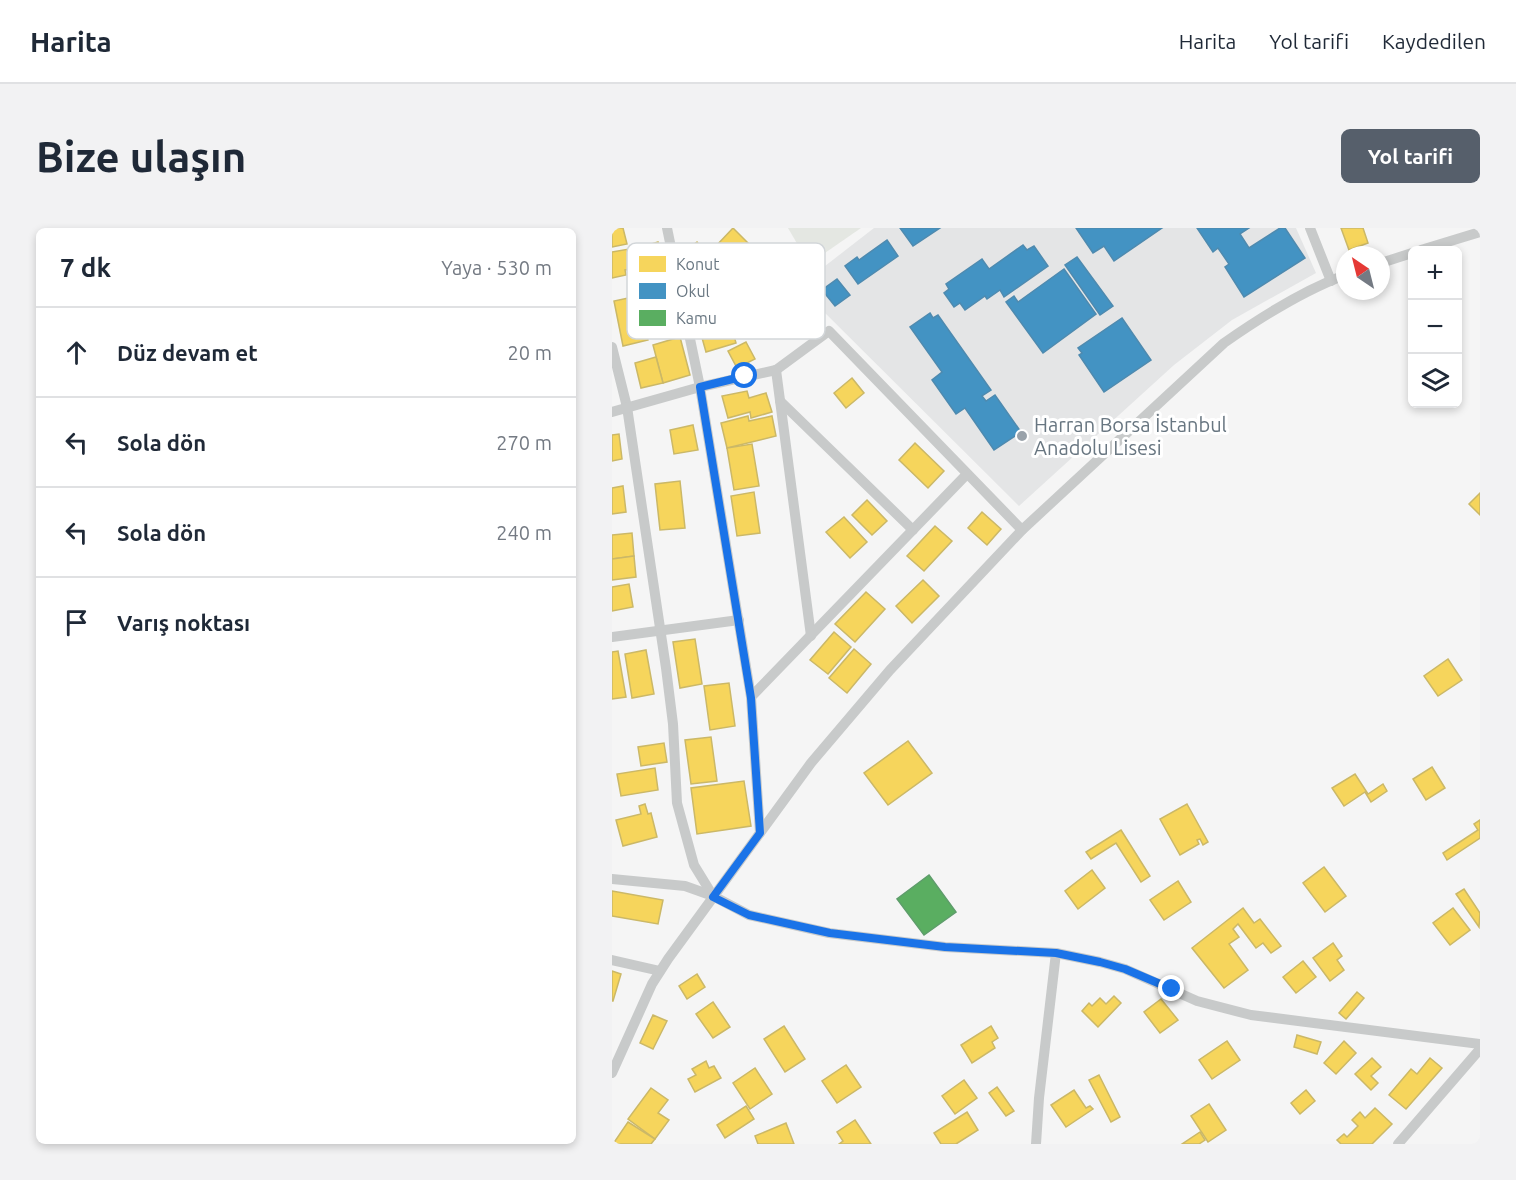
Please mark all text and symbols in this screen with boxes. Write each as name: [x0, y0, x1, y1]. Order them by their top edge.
text: Harita: [30, 26, 112, 57]
text: Harita: [1179, 29, 1236, 53]
text: Yol tarifi: [1269, 29, 1349, 53]
text: Kaydedilen: [1382, 29, 1486, 53]
button: Yol tarifi: [1341, 129, 1480, 183]
text: Bize ulaşın: [36, 133, 246, 180]
legend: [627, 243, 825, 339]
north arrow: [1336, 246, 1390, 300]
map controls: [1408, 246, 1462, 408]
button: +: [1408, 246, 1462, 300]
text: 7 dk: [60, 253, 111, 282]
text: Konut: [676, 255, 720, 273]
text: Yaya · 530 m: [441, 256, 552, 279]
text: Okul: [676, 282, 710, 300]
button: −: [1408, 300, 1462, 354]
text: Kamu: [676, 309, 717, 327]
icon: ahead: [60, 336, 93, 369]
text: Düz devam et: [117, 340, 258, 365]
text: 20 m: [508, 341, 552, 364]
button: layers: [1408, 354, 1462, 408]
route start: [731, 362, 757, 388]
place label: Harran Borsa İstanbul Anadolu Lisesi: [1034, 413, 1227, 459]
icon: left: [60, 426, 93, 459]
marker: Harran Borsa İstanbul Anadolu Lisesi: [1015, 429, 1029, 443]
text: Sola dön: [117, 430, 206, 455]
text: 270 m: [496, 431, 552, 454]
icon: left: [60, 516, 93, 549]
text: Sola dön: [117, 520, 206, 545]
text: 240 m: [496, 521, 552, 544]
icon: arrive: [60, 606, 93, 639]
text: Varış noktası: [117, 610, 250, 635]
route end: [1158, 975, 1184, 1001]

